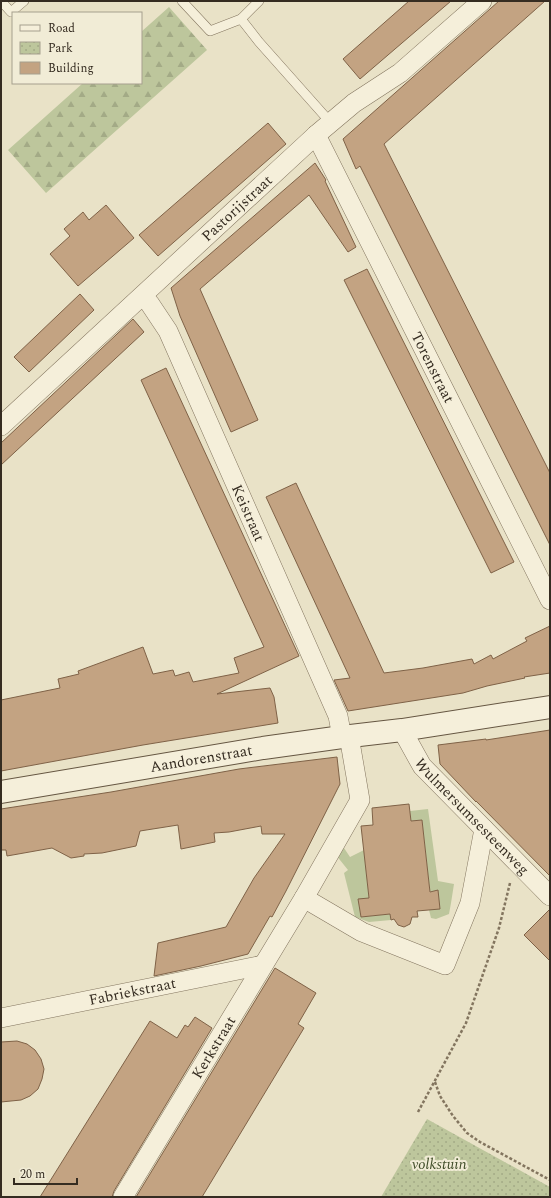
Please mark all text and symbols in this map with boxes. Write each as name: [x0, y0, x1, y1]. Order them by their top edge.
legend: [12, 12, 142, 84]
text: Road: [48, 19, 75, 38]
text: Park: [48, 39, 73, 58]
text: Building: [48, 59, 94, 78]
street label: Pastorijstraat: [196, 169, 278, 247]
street label: Torenstraat: [405, 328, 461, 407]
street label: Keistraat: [226, 481, 271, 545]
street label: Aandorenstraat: [148, 738, 254, 778]
street label: Wulmersumsesteenweg: [408, 754, 535, 880]
street label: Fabriekstraat: [87, 971, 178, 1011]
street label: Kerkstraat: [186, 1012, 242, 1083]
park label: volkstuin: [411, 1153, 467, 1176]
scale bar: [14, 1160, 77, 1186]
text: 20 m: [20, 1165, 45, 1184]

